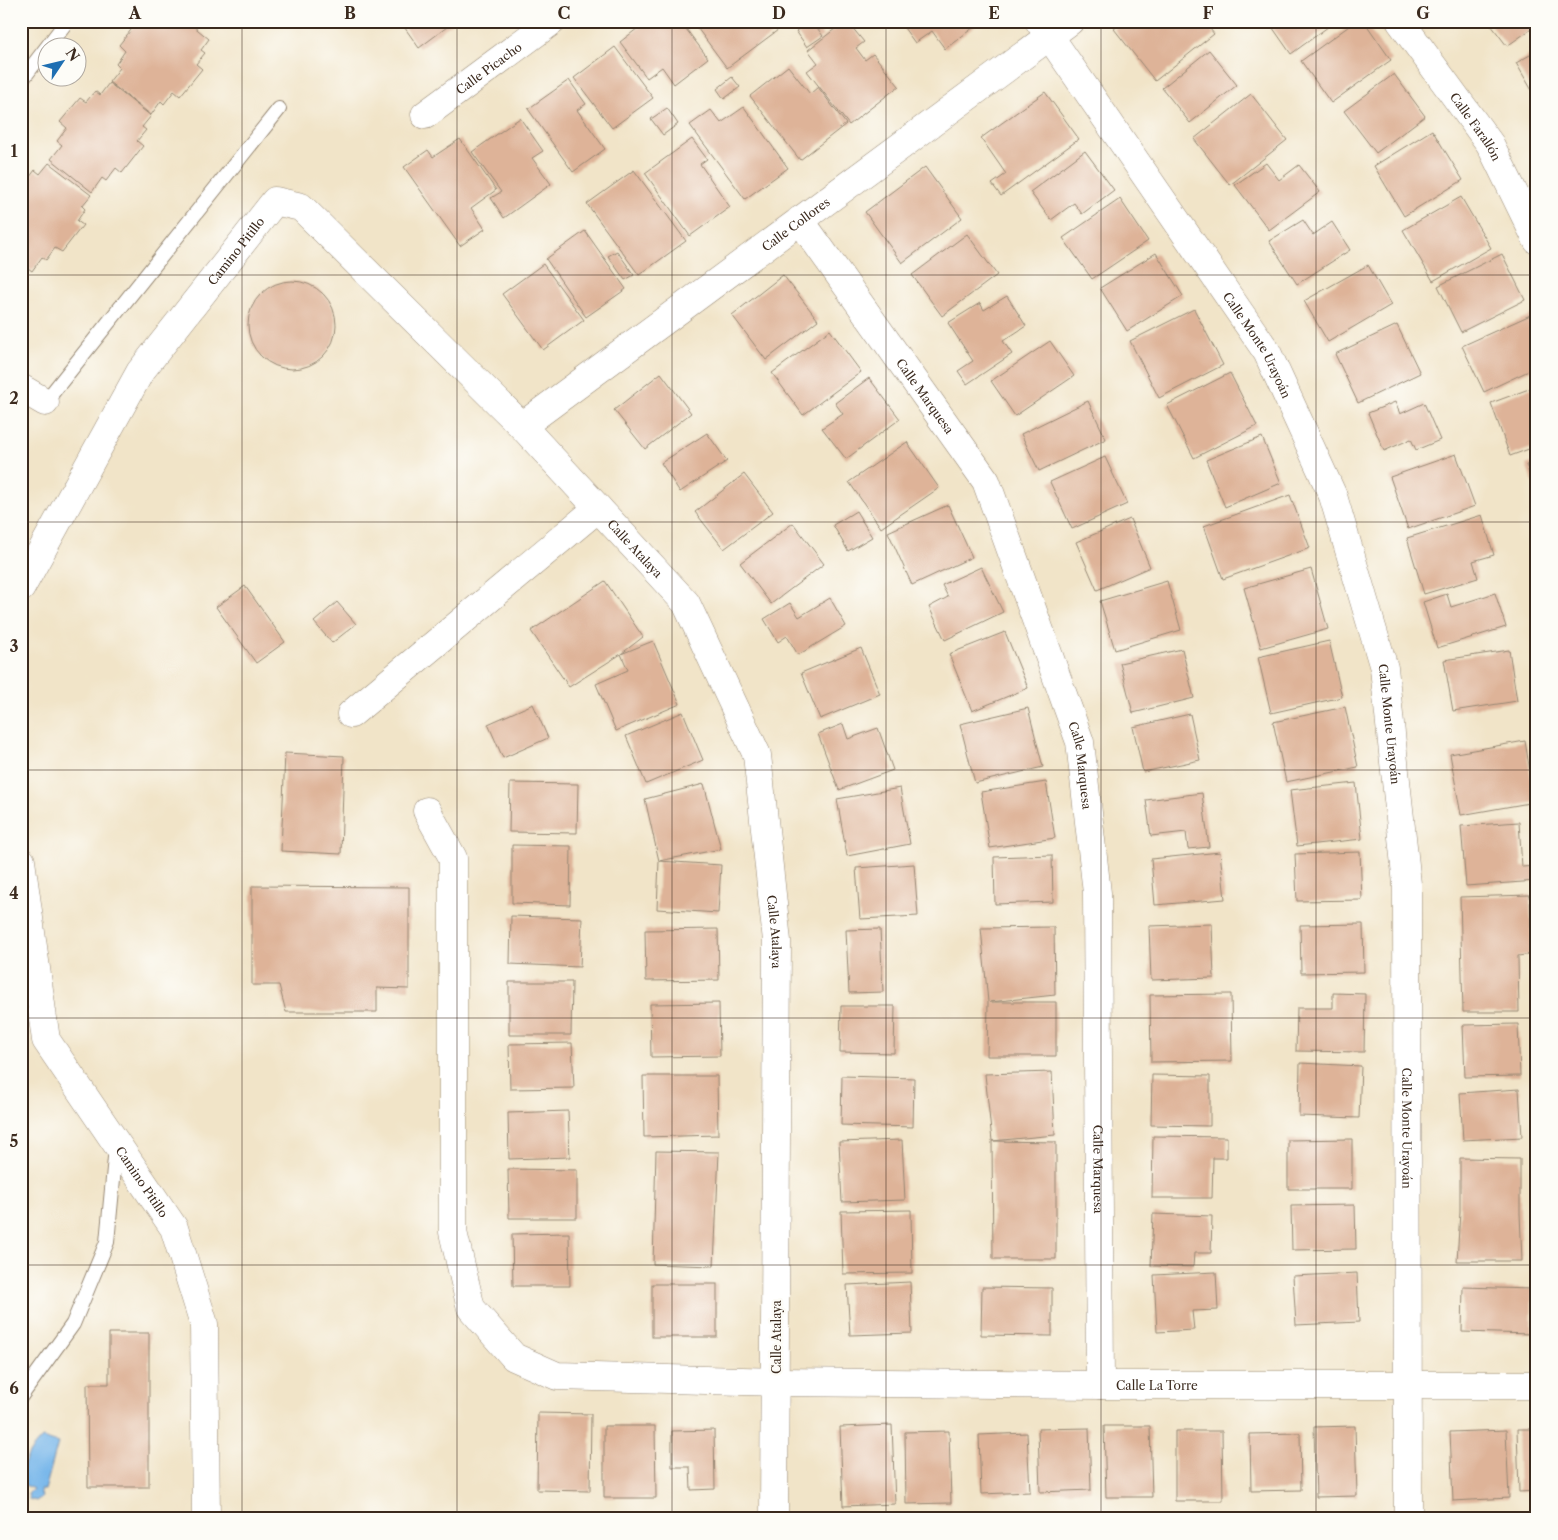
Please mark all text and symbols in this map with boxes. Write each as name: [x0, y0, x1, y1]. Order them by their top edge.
text: A: [128, 3, 142, 23]
text: B: [344, 3, 356, 23]
text: C: [558, 3, 570, 23]
text: D: [772, 3, 786, 23]
text: E: [988, 3, 1000, 23]
text: F: [1203, 3, 1214, 23]
text: G: [1416, 3, 1430, 23]
north arrow: [38, 38, 88, 88]
street label: Calle Picacho: [453, 39, 524, 97]
text: N: [62, 44, 84, 65]
street label: Calle Farallón: [1447, 89, 1505, 163]
text: 1: [10, 141, 18, 161]
street label: Calle Collores: [759, 194, 832, 254]
street label: Camino Pitillo: [204, 214, 267, 288]
street label: Calle Monte Urayoán: [1220, 289, 1295, 401]
street label: Calle Marquesa: [893, 355, 958, 437]
text: 2: [9, 388, 19, 408]
street label: Calle Atalaya: [605, 516, 666, 581]
text: 3: [9, 636, 19, 656]
street label: Calle Monte Urayoán: [1376, 663, 1404, 785]
street label: Calle Marquesa: [1066, 719, 1095, 811]
text: 4: [9, 883, 19, 903]
street label: Calle Atalaya: [765, 894, 785, 969]
street label: Calle Monte Urayoán: [1400, 1067, 1415, 1189]
street label: Calle Marquesa: [1091, 1125, 1106, 1214]
text: 5: [10, 1131, 19, 1151]
street label: Camino Pitillo: [113, 1143, 172, 1220]
street label: Calle Atalaya: [769, 1299, 784, 1374]
text: 6: [9, 1378, 19, 1398]
street label: Calle La Torre: [1116, 1378, 1198, 1393]

